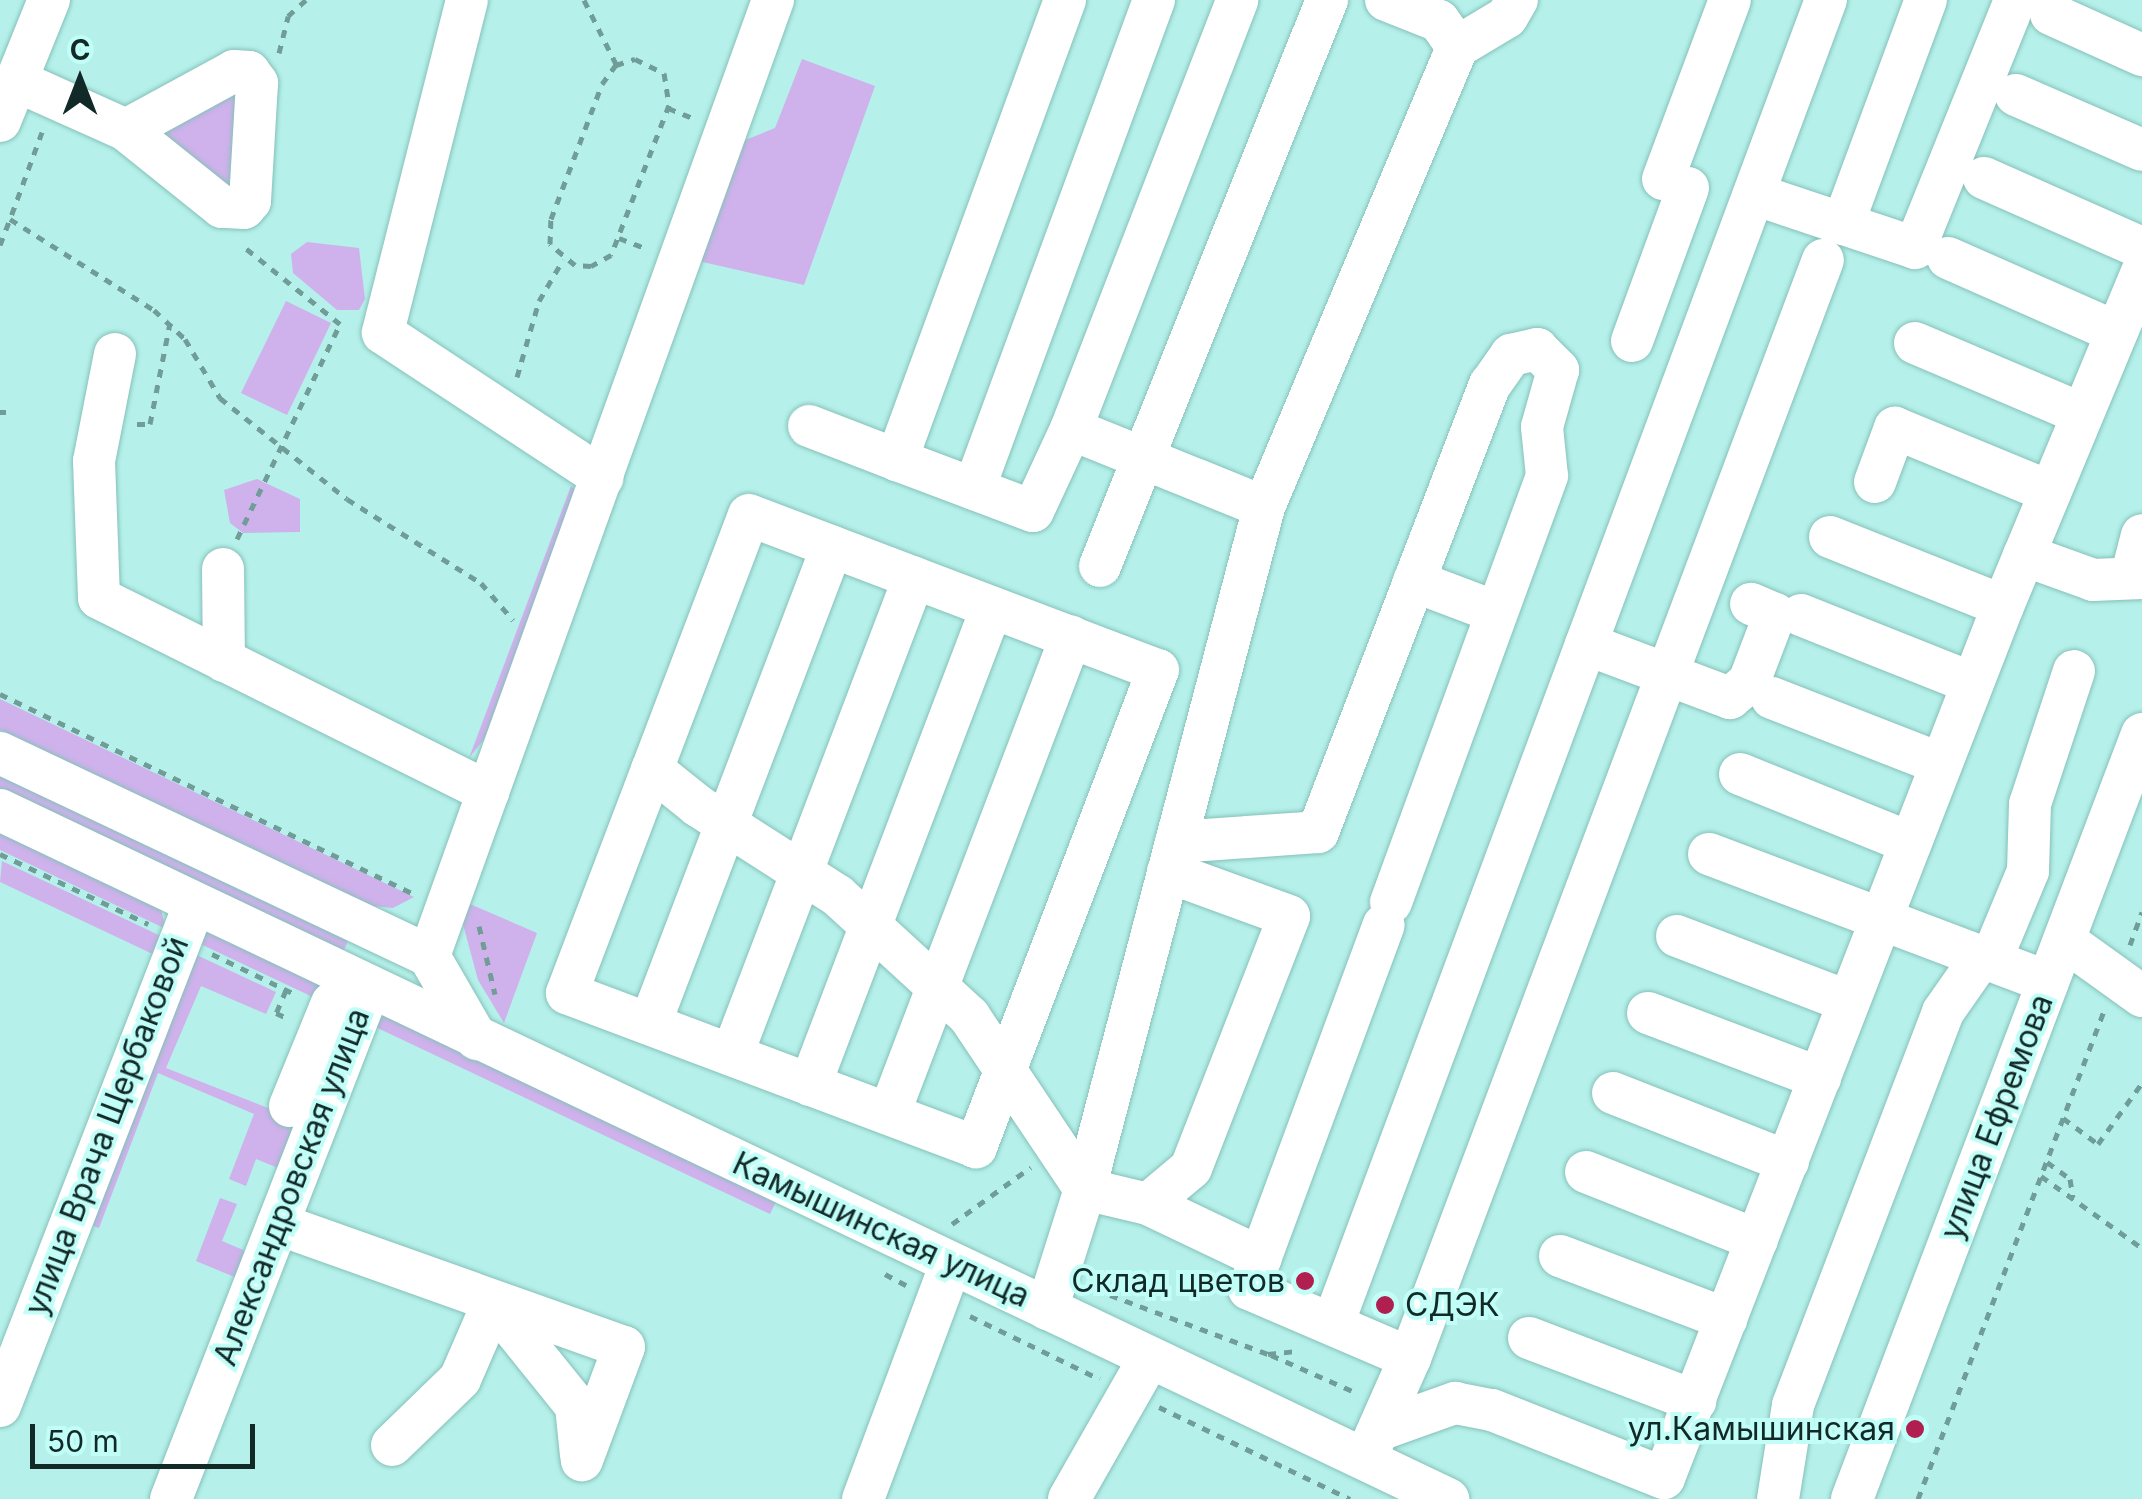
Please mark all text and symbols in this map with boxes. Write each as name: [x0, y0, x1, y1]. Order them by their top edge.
north arrow: [30, 30, 130, 130]
text: С: [70, 33, 90, 67]
street label: улица Врача Щербаковой: [17, 931, 197, 1321]
street label: улица Ефремова: [1933, 989, 2061, 1245]
street label: Александровская улица: [206, 1003, 378, 1371]
street label: Камышинская улица: [726, 1144, 1036, 1316]
place label: Склад цветов: [1071, 1262, 1285, 1300]
marker: Склад цветов: [1294, 1270, 1316, 1292]
place label: СДЭК: [1405, 1286, 1499, 1324]
marker: СДЭК: [1374, 1294, 1396, 1316]
scale bar: [35, 1404, 260, 1466]
place label: ул.Камышинская: [1628, 1410, 1895, 1448]
marker: ул.Камышинская: [1904, 1418, 1926, 1440]
text: 50 m: [47, 1423, 119, 1459]

